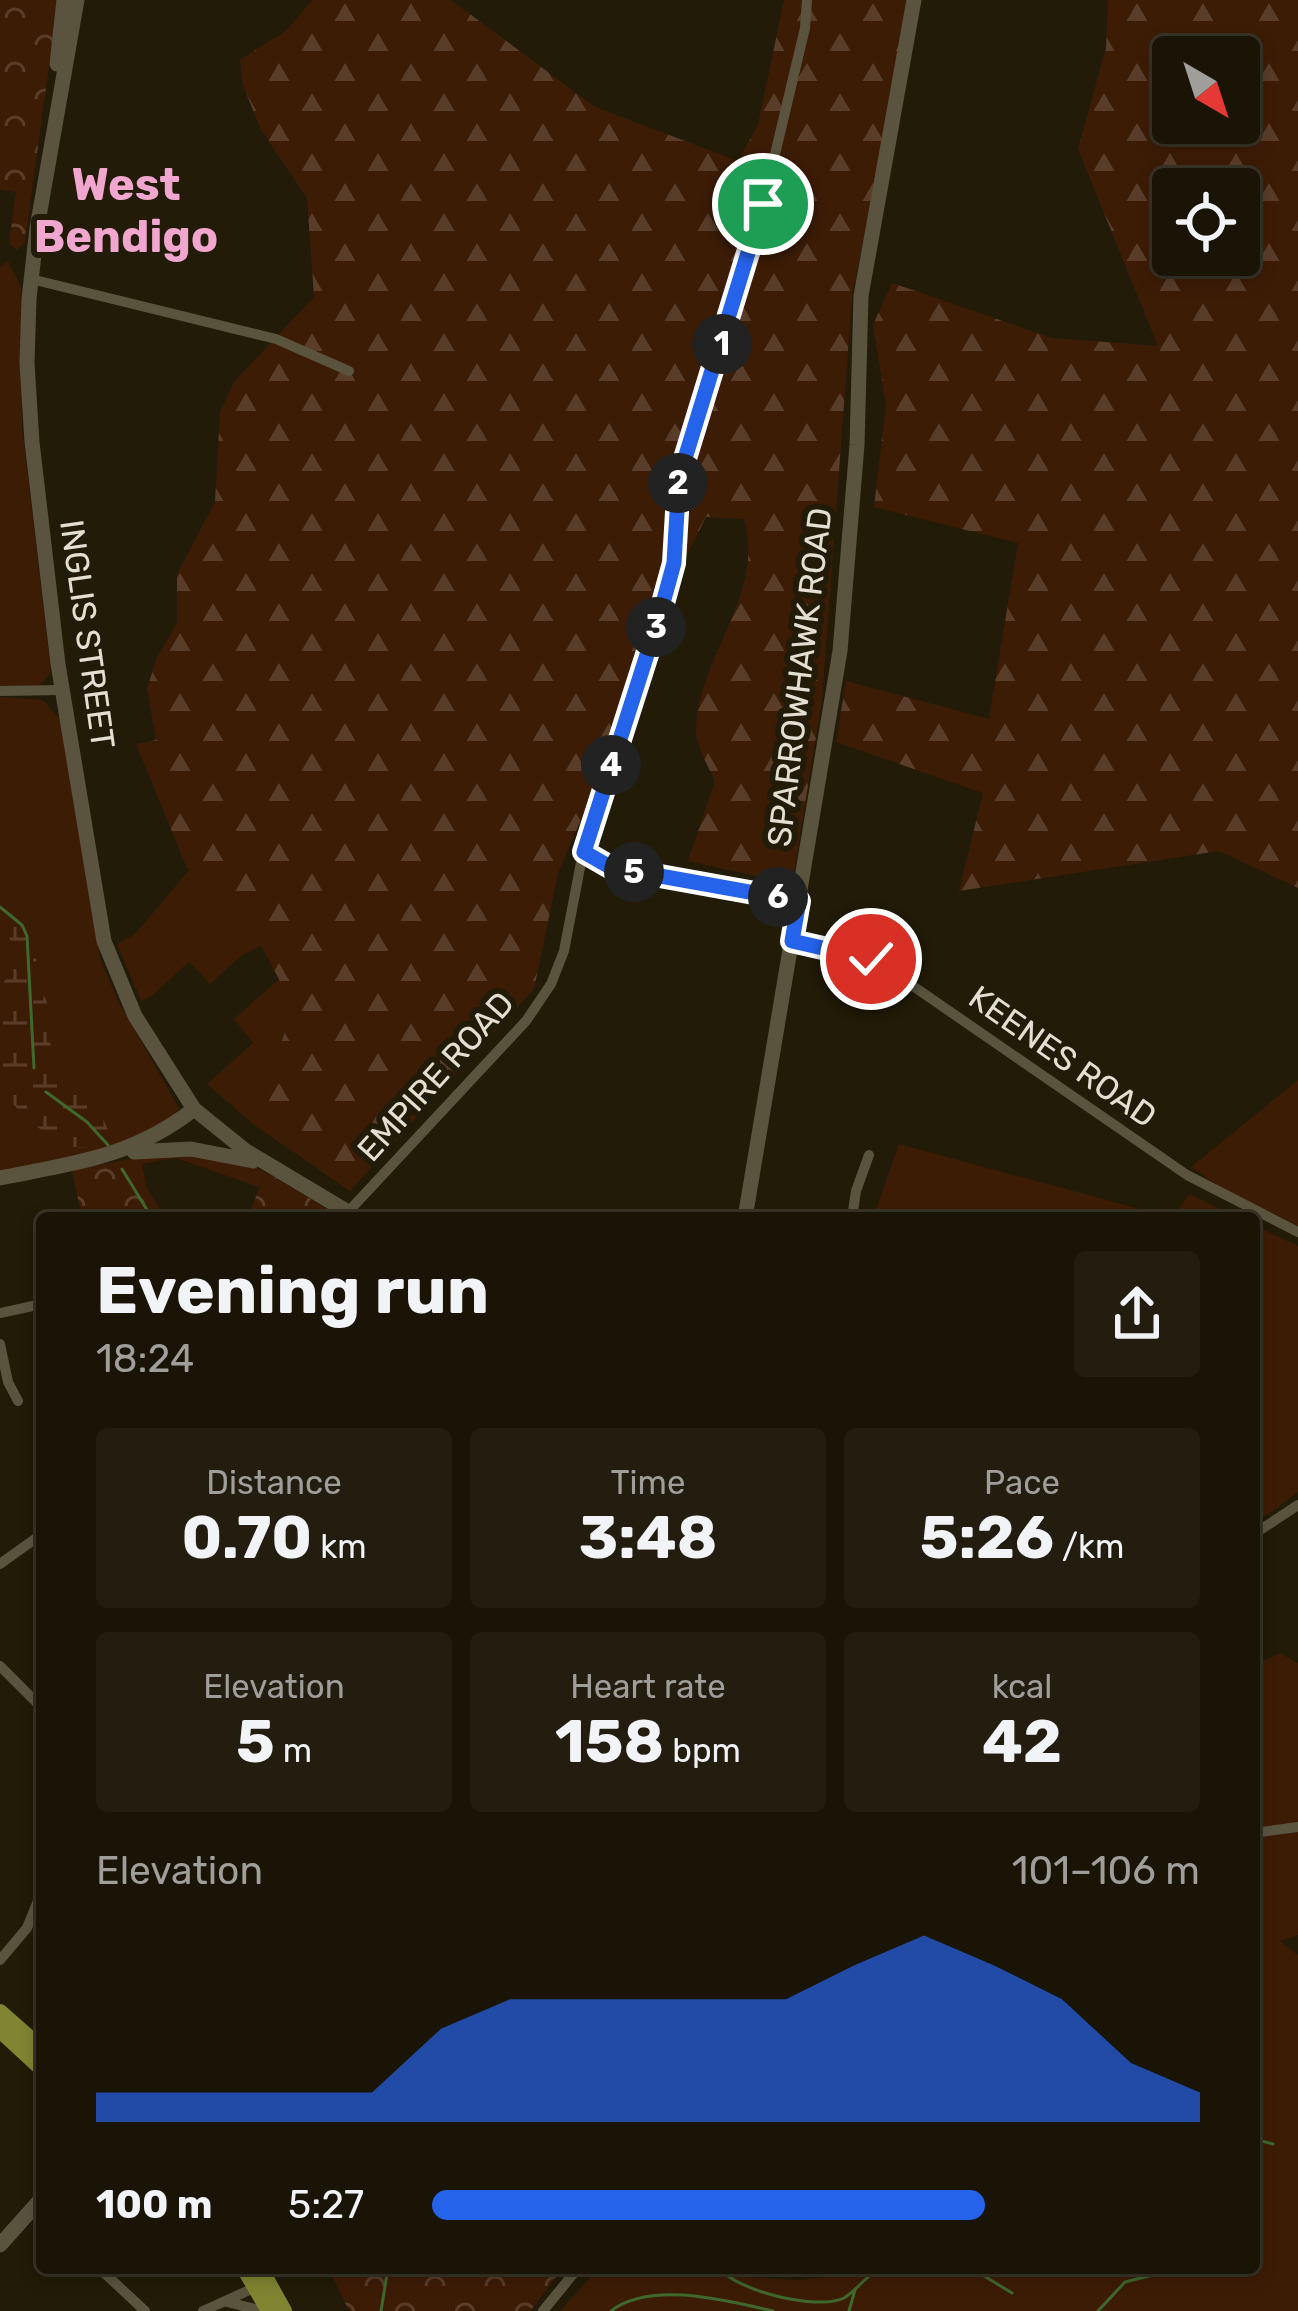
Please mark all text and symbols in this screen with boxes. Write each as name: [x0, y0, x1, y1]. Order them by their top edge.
north arrow: [1152, 36, 1260, 144]
map controls: [1152, 36, 1260, 276]
pin: [712, 153, 814, 255]
district label: West Bendigo: [34, 158, 218, 263]
button: locate: [1152, 168, 1260, 276]
icon: arrive: [730, 171, 796, 237]
pin: 1: [692, 314, 752, 374]
text: 1: [714, 324, 730, 363]
pin: 2: [648, 453, 708, 513]
text: 2: [667, 463, 689, 502]
street label: SPARROWHAWK ROAD: [759, 505, 840, 849]
street label: INGLIS STREET: [52, 517, 123, 751]
pin: 3: [626, 597, 686, 657]
text: 3: [645, 607, 667, 646]
pin: 4: [581, 735, 641, 795]
text: 4: [600, 745, 622, 784]
pin: 5: [604, 842, 664, 902]
text: 5: [623, 852, 645, 891]
pin: 6: [748, 867, 808, 927]
text: 6: [767, 877, 789, 916]
pin: [820, 908, 922, 1010]
icon: check: [838, 926, 904, 992]
street label: KEENES ROAD: [962, 977, 1164, 1135]
street label: EMPIRE ROAD: [349, 984, 522, 1169]
text: Evening run: [96, 1251, 489, 1330]
button: share: [1074, 1251, 1200, 1377]
text: 18:24: [96, 1336, 194, 1382]
text: Distance: [206, 1463, 342, 1502]
text: Time: [611, 1463, 685, 1502]
text: Pace: [984, 1463, 1060, 1502]
text: 0.70: [181, 1502, 312, 1573]
text: 3:48: [579, 1502, 717, 1573]
text: 5:26: [920, 1502, 1054, 1573]
text: km: [312, 1527, 367, 1566]
text: /km: [1054, 1527, 1124, 1566]
text: Elevation: [203, 1667, 345, 1706]
text: Heart rate: [570, 1667, 726, 1706]
text: kcal: [992, 1667, 1052, 1706]
text: 5: [236, 1706, 275, 1777]
text: 158: [555, 1706, 664, 1777]
text: 42: [982, 1706, 1062, 1777]
text: m: [275, 1731, 312, 1770]
text: bpm: [664, 1731, 741, 1770]
text: Elevation: [96, 1848, 263, 1894]
text: 101–106 m: [1012, 1848, 1200, 1894]
text: 100 m: [96, 2182, 212, 2228]
text: 5:27: [288, 2182, 364, 2228]

